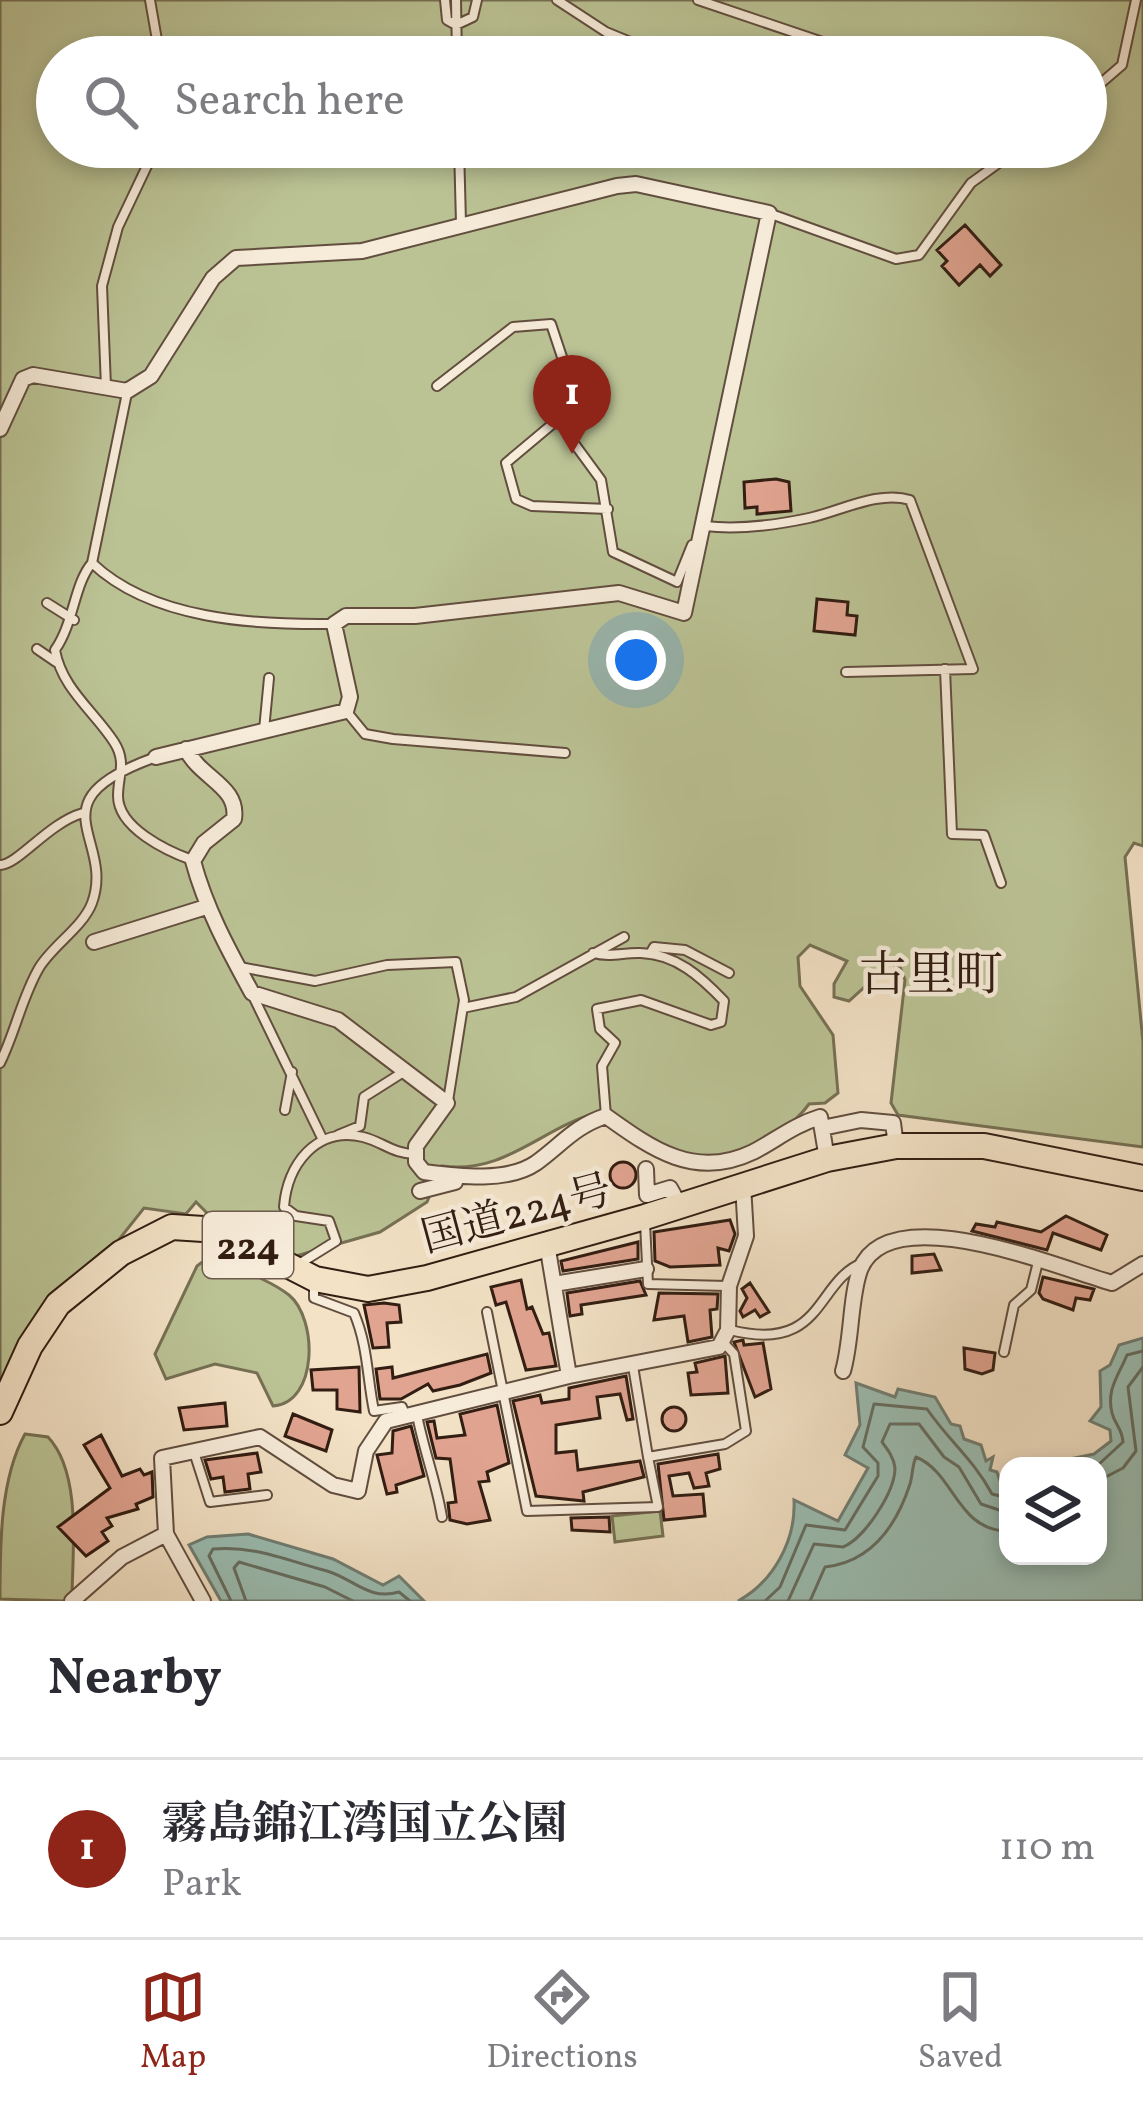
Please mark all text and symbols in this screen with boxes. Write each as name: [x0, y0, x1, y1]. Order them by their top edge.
search box: [36, 36, 1107, 168]
icon: search: [78, 69, 144, 135]
text: Search here: [174, 71, 405, 134]
pin: 1: [533, 355, 611, 454]
your location: [606, 630, 666, 690]
district label: 古里町: [859, 944, 1003, 1011]
street label: 国道224号: [415, 1163, 619, 1270]
road number: 224: [203, 1212, 293, 1278]
map controls: [999, 1457, 1107, 1565]
button: layers: [999, 1457, 1107, 1565]
text: Nearby: [48, 1644, 222, 1715]
text: 霧島錦江湾国立公園: [162, 1795, 567, 1858]
text: 1: [79, 1822, 95, 1876]
text: 110 m: [999, 1822, 1095, 1876]
text: Park: [162, 1858, 242, 1912]
tab: Map: [140, 1964, 206, 2082]
tab: Directions: [486, 1964, 638, 2082]
tab: Saved: [918, 1964, 1003, 2082]

